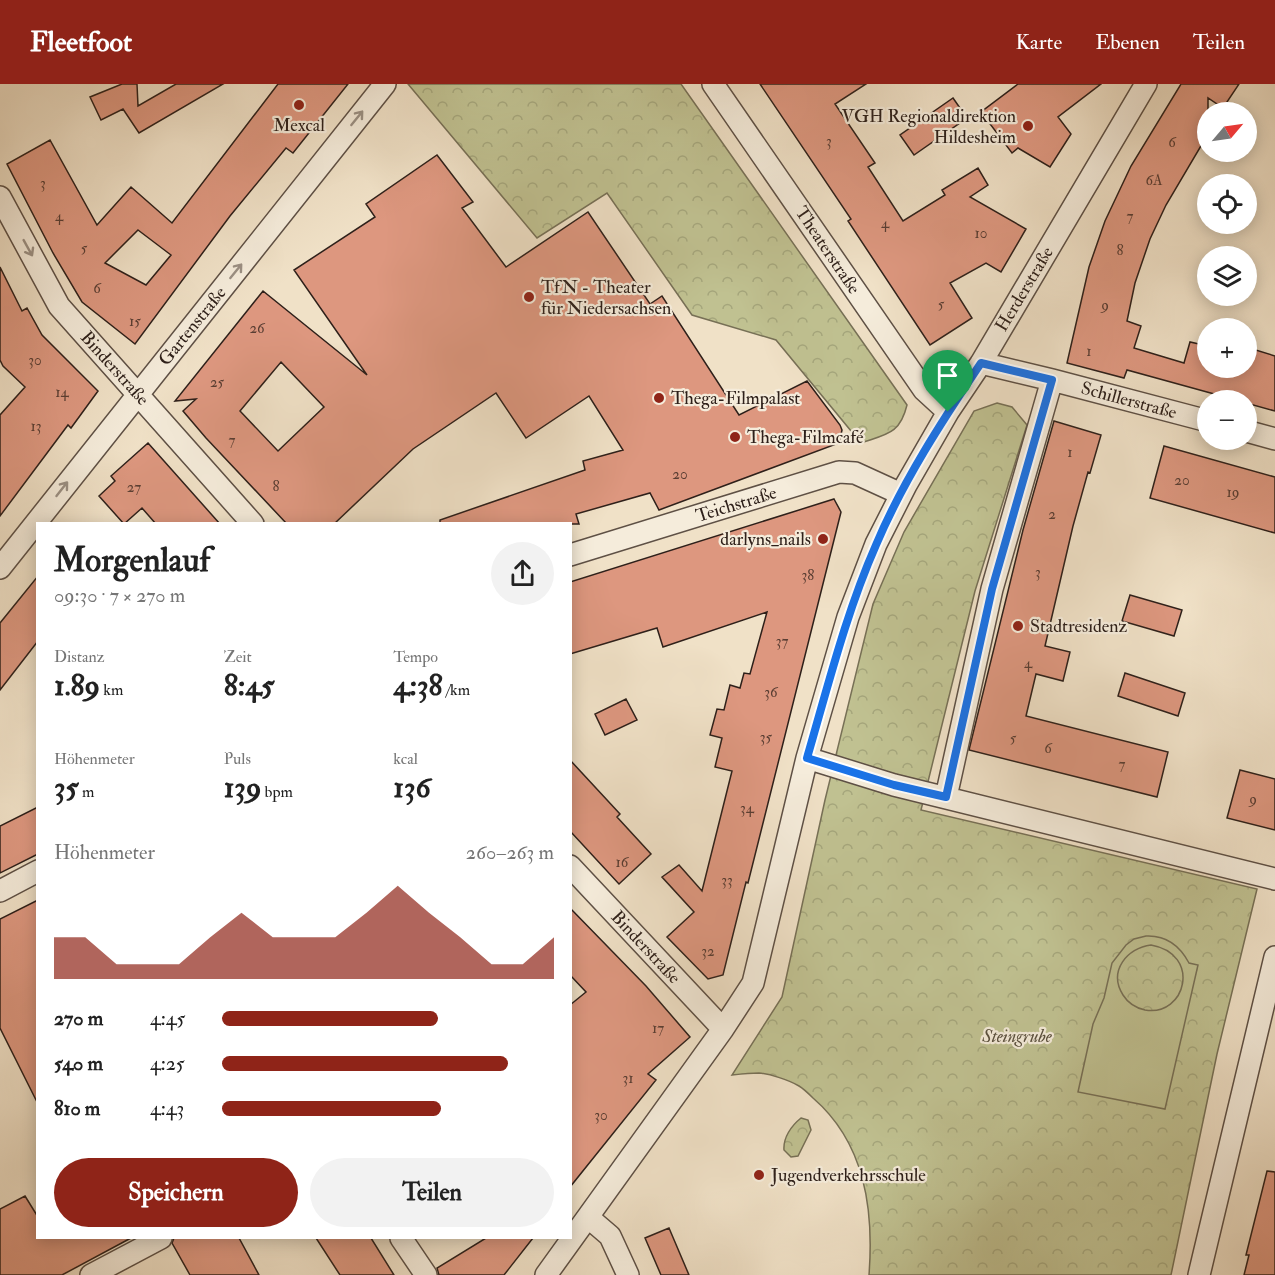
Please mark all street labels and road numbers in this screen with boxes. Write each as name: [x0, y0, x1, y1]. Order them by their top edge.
street label: Theaterstraße: [790, 202, 866, 299]
street label: Herderstraße: [990, 242, 1059, 336]
street label: Gartenstraße: [153, 282, 232, 371]
street label: Binderstraße: [75, 326, 154, 411]
street label: Schillerstraße: [1078, 377, 1180, 424]
street label: Teichstraße: [693, 481, 780, 528]
street label: Binderstraße: [606, 906, 686, 989]

